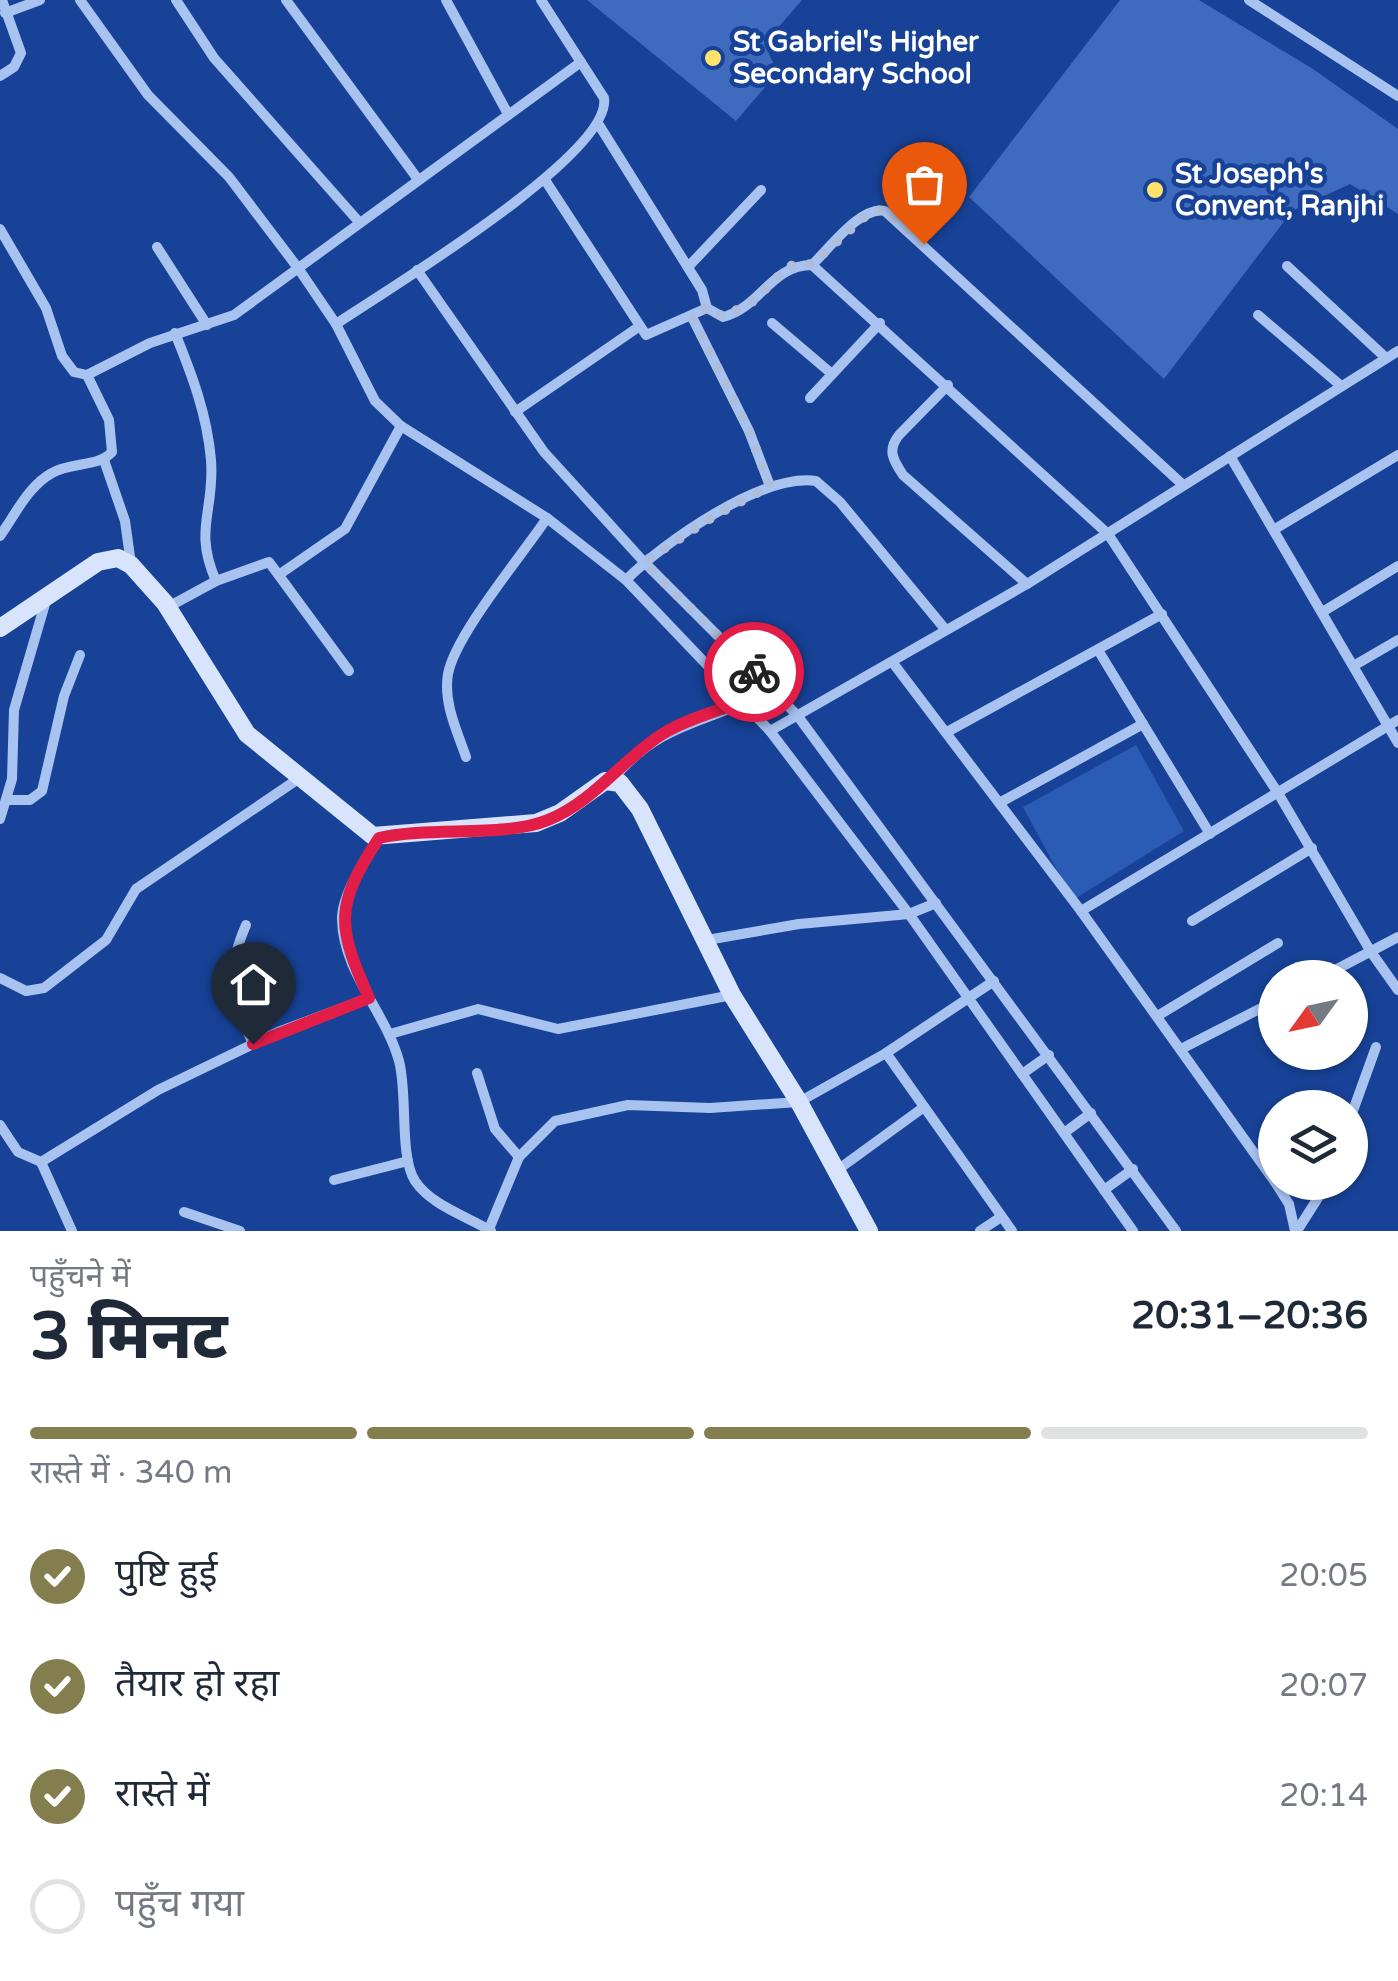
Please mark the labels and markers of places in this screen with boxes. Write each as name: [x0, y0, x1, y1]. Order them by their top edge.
place label: St Gabriel's Higher Secondary School: [733, 25, 980, 91]
marker: St Gabriel's Higher Secondary School: [702, 47, 724, 69]
pin: [882, 142, 967, 245]
place label: St Joseph's Convent, Ranjhi: [1175, 157, 1384, 223]
marker: St Joseph's Convent, Ranjhi: [1144, 179, 1166, 201]
pin: [211, 942, 296, 1045]

